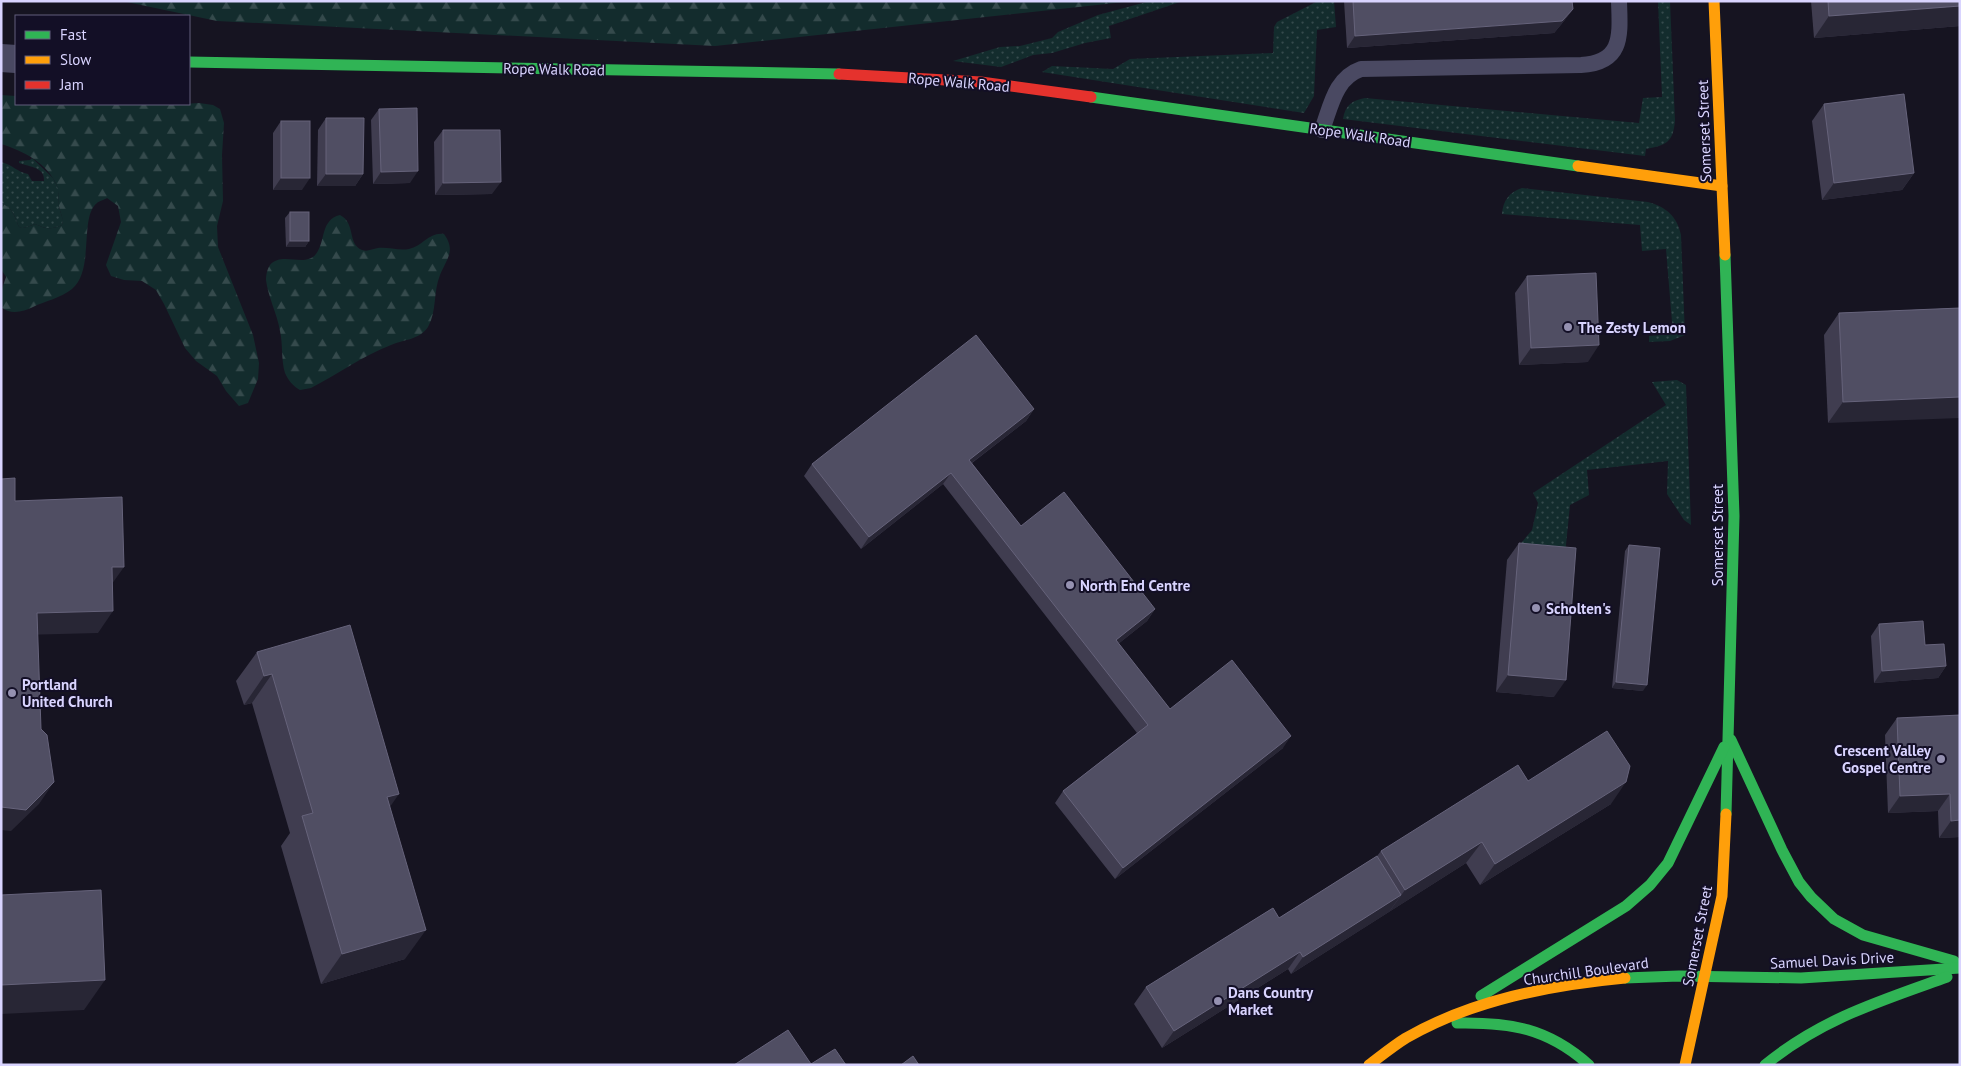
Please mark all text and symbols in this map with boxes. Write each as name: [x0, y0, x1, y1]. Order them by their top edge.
legend: [15, 15, 190, 105]
text: Fast: [60, 25, 87, 44]
text: Slow: [60, 50, 91, 69]
street label: Rope Walk Road: [503, 59, 605, 79]
street label: Rope Walk Road: [907, 68, 1011, 96]
text: Jam: [59, 75, 84, 94]
street label: Somerset Street: [1693, 80, 1715, 182]
street label: Rope Walk Road: [1308, 119, 1412, 151]
place label: The Zesty Lemon: [1578, 318, 1686, 337]
marker: The Zesty Lemon: [1562, 321, 1574, 333]
street label: Somerset Street: [1708, 484, 1727, 586]
place label: North End Centre: [1080, 576, 1191, 595]
marker: North End Centre: [1064, 579, 1076, 591]
place label: Scholten's: [1546, 599, 1611, 618]
marker: Scholten's: [1530, 602, 1542, 614]
place label: Portland United Church: [22, 675, 113, 711]
marker: Portland United Church: [6, 687, 18, 699]
place label: Crescent Valley Gospel Centre: [1834, 741, 1932, 777]
marker: Crescent Valley Gospel Centre: [1935, 753, 1947, 765]
street label: Somerset Street: [1678, 884, 1716, 988]
street label: Samuel Davis Drive: [1770, 947, 1894, 973]
street label: Churchill Boulevard: [1522, 953, 1650, 989]
place label: Dans Country Market: [1228, 983, 1314, 1019]
marker: Dans Country Market: [1212, 995, 1224, 1007]

